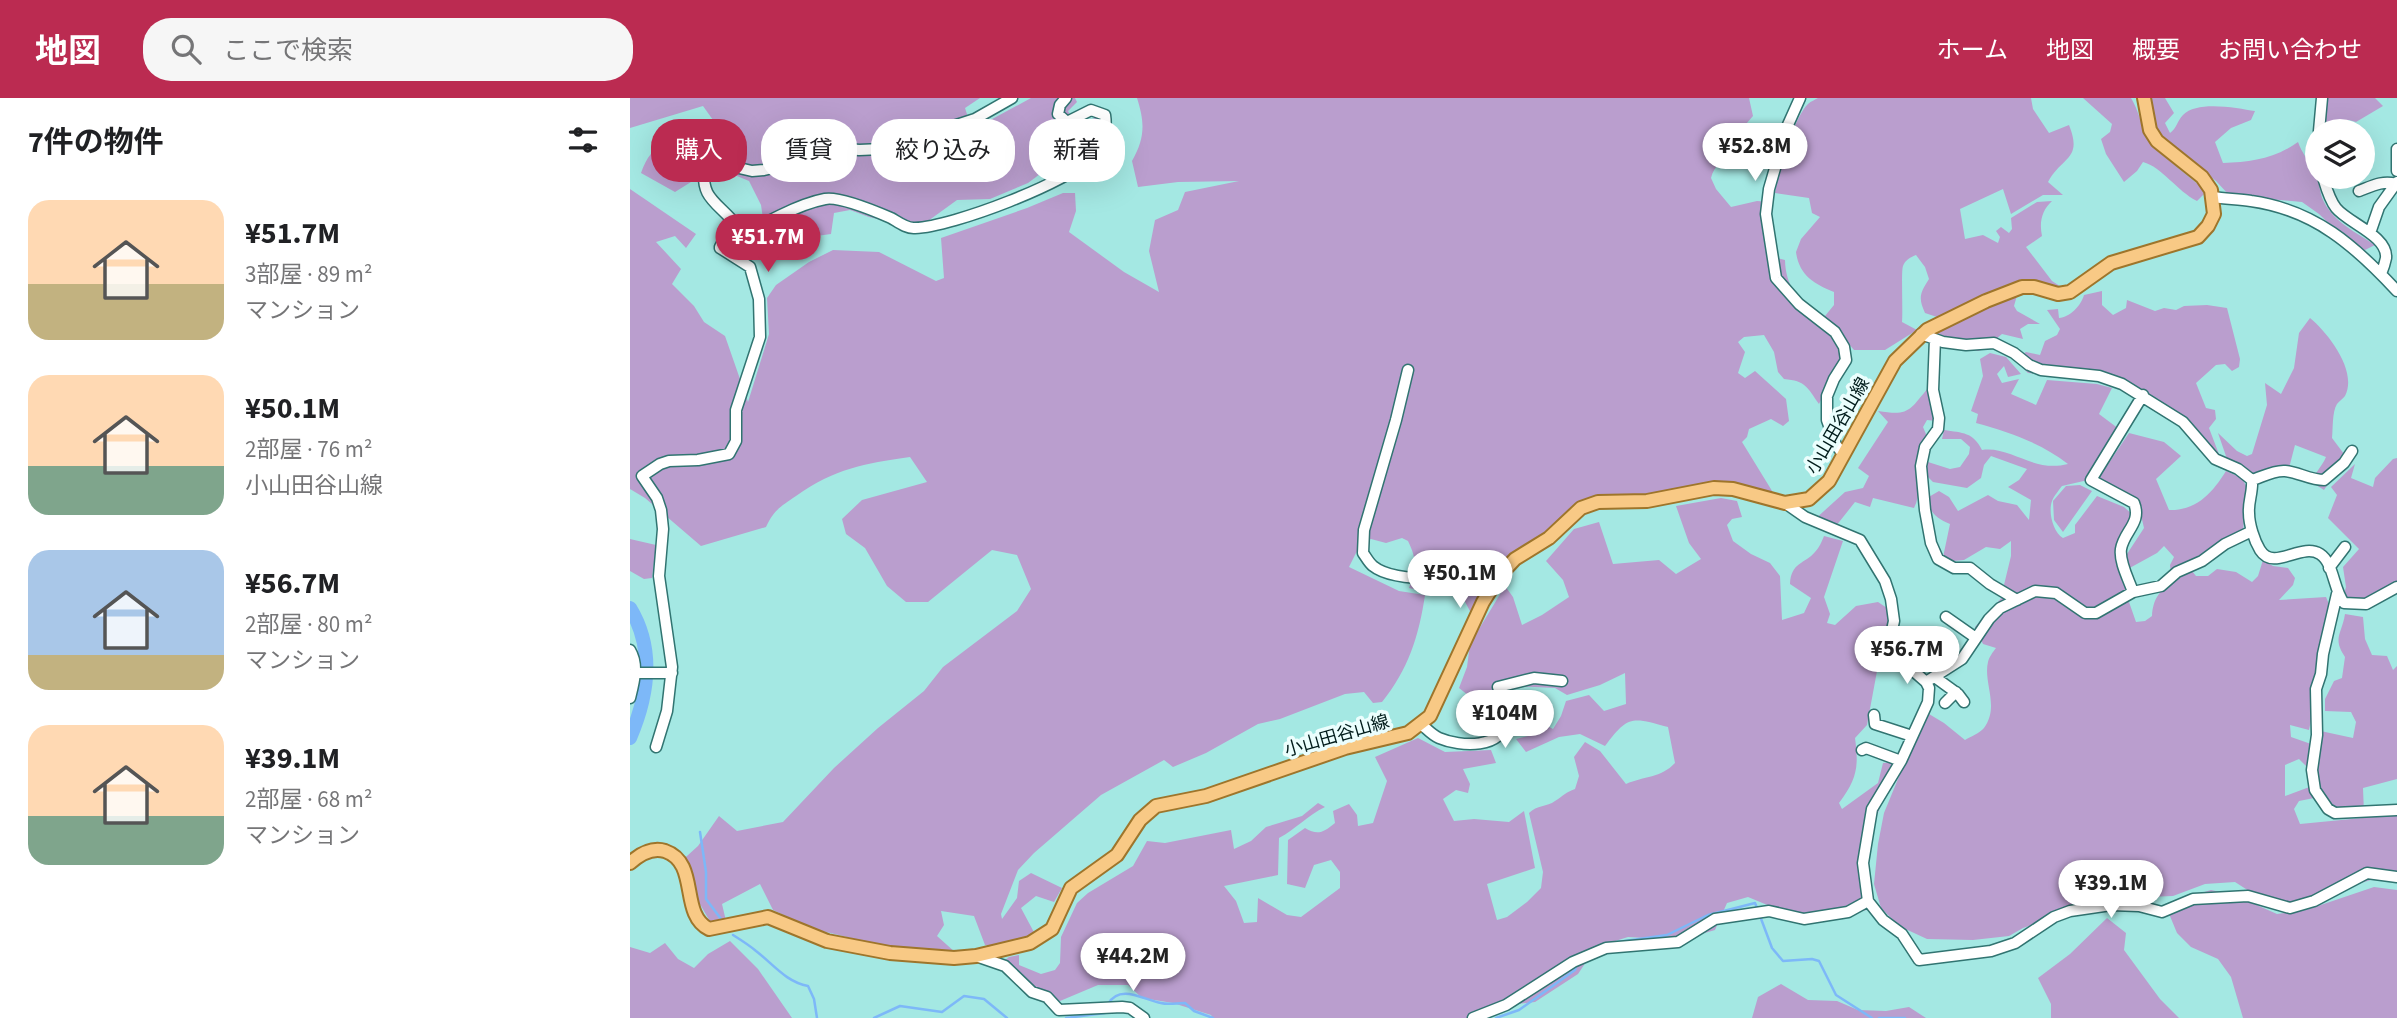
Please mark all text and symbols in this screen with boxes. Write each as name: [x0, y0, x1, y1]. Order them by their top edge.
search box: [143, 18, 633, 81]
text: 地図: [35, 28, 101, 75]
icon: search: [167, 30, 205, 68]
text: ここで検索: [223, 32, 353, 69]
text: ホーム: [1937, 33, 2008, 68]
text: 地図: [2046, 33, 2094, 68]
text: 概要: [2132, 33, 2180, 68]
text: お問い合わせ: [2218, 33, 2362, 68]
chip: 購入: [651, 119, 747, 182]
chip: 賃貸: [761, 119, 857, 182]
chip: 絞り込み: [871, 119, 1015, 182]
chip: 新着: [1029, 119, 1125, 182]
map controls: [2305, 119, 2375, 189]
button: layers: [2305, 119, 2375, 189]
text: 7件の物件: [28, 121, 164, 164]
icon: filters: [564, 121, 602, 159]
pin: ¥52.8M: [1698, 123, 1812, 183]
text: ¥52.8M: [1718, 129, 1792, 162]
text: ¥51.7M: [245, 212, 340, 255]
pin: ¥51.7M: [711, 214, 825, 274]
text: ¥51.7M: [731, 220, 805, 253]
icon: home: [84, 228, 168, 312]
text: 3部屋 · 89 m²: [245, 258, 372, 291]
text: マンション: [245, 294, 360, 327]
street label: 小山田谷山線: [1800, 373, 1876, 479]
text: ¥50.1M: [245, 387, 340, 430]
icon: home: [84, 403, 168, 487]
text: 2部屋 · 76 m²: [245, 433, 372, 466]
text: 小山田谷山線: [245, 469, 383, 502]
pin: ¥50.1M: [1403, 550, 1517, 610]
text: ¥50.1M: [1423, 556, 1497, 589]
text: ¥56.7M: [245, 562, 340, 605]
icon: home: [84, 578, 168, 662]
text: 2部屋 · 80 m²: [245, 608, 372, 641]
pin: ¥56.7M: [1850, 626, 1964, 686]
text: ¥56.7M: [1870, 632, 1944, 665]
text: マンション: [245, 644, 360, 677]
pin: ¥104M: [1456, 690, 1554, 750]
text: ¥104M: [1472, 696, 1538, 729]
street label: 小山田谷山線: [1282, 709, 1392, 763]
text: ¥39.1M: [245, 737, 340, 780]
icon: home: [84, 753, 168, 837]
text: 2部屋 · 68 m²: [245, 783, 372, 816]
text: マンション: [245, 819, 360, 852]
pin: ¥39.1M: [2054, 860, 2168, 920]
text: ¥39.1M: [2074, 866, 2148, 899]
pin: ¥44.2M: [1076, 934, 1190, 993]
text: ¥44.2M: [1096, 939, 1170, 972]

